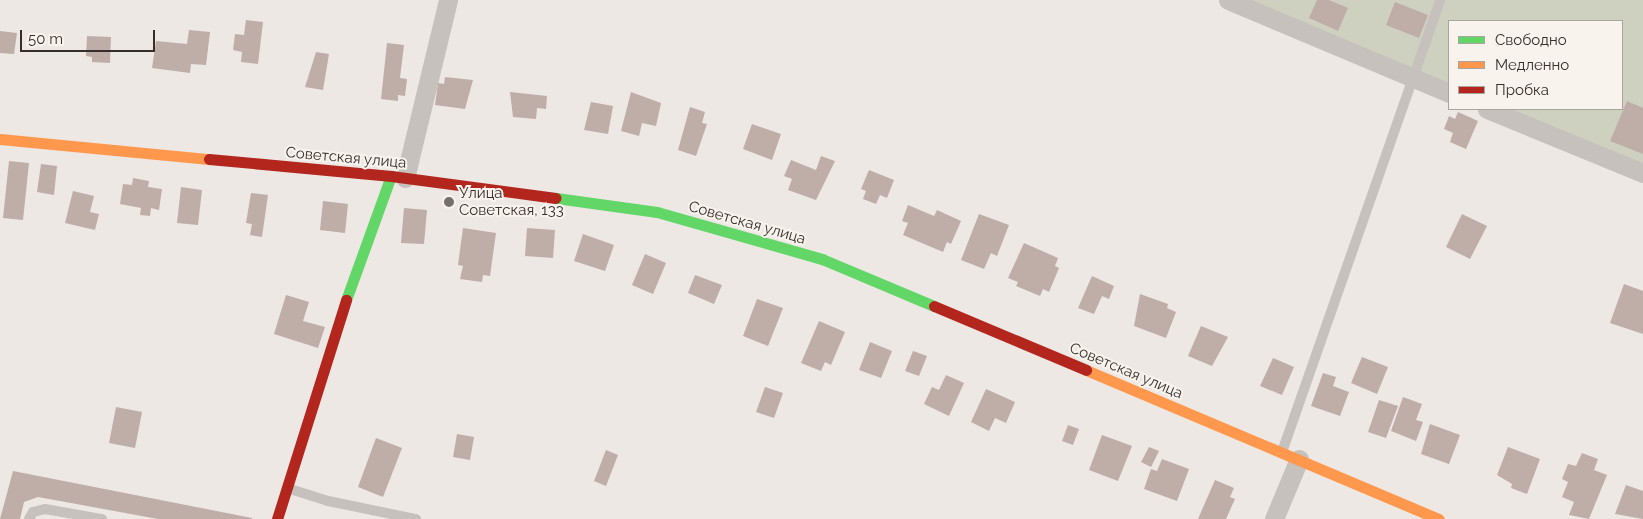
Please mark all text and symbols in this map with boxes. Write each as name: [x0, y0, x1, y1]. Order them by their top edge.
scale bar: [22, 20, 158, 52]
legend: [1448, 20, 1623, 110]
text: 50 m: [28, 30, 63, 48]
text: Свободно: [1495, 31, 1567, 49]
text: Медленно: [1495, 56, 1569, 74]
text: Пробка: [1495, 81, 1549, 99]
street label: Советская улица: [285, 144, 407, 172]
place label: Улица Советская, 133: [459, 184, 564, 219]
marker: Улица Советская, 133: [443, 196, 455, 208]
street label: Советская улица: [686, 198, 808, 248]
street label: Советская улица: [1067, 339, 1185, 403]

